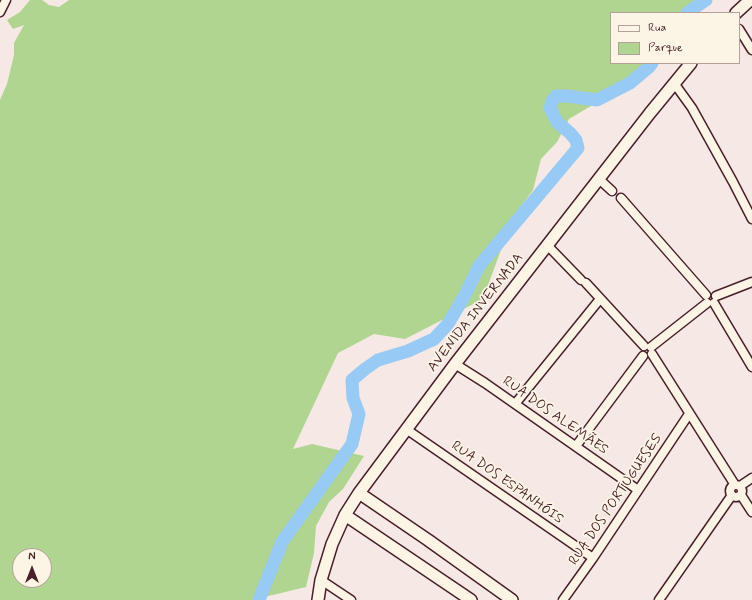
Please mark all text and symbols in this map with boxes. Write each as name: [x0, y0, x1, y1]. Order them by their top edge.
legend: [610, 12, 740, 64]
text: Rua: [648, 20, 666, 36]
text: Parque: [648, 40, 683, 56]
street label: AVENIDA INVERNADA: [425, 250, 527, 376]
street label: RUA DOS ALEMÃES: [499, 373, 611, 459]
street label: RUA DOS PORTUGUESES: [566, 431, 666, 569]
street label: RUA DOS ESPANHÓIS: [448, 438, 566, 528]
north arrow: [12, 548, 52, 588]
text: N: [28, 550, 36, 564]

